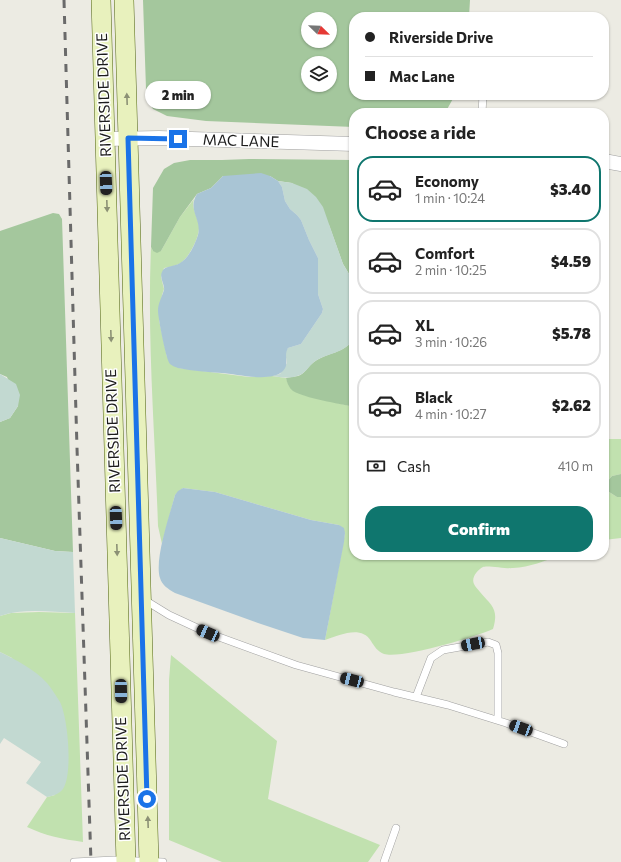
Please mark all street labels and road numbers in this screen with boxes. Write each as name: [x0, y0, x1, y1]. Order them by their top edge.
street label: RIVERSIDE DRIVE: [92, 33, 114, 157]
street label: MAC LANE: [202, 130, 280, 150]
street label: RIVERSIDE DRIVE: [101, 369, 123, 493]
street label: RIVERSIDE DRIVE: [111, 717, 133, 841]

